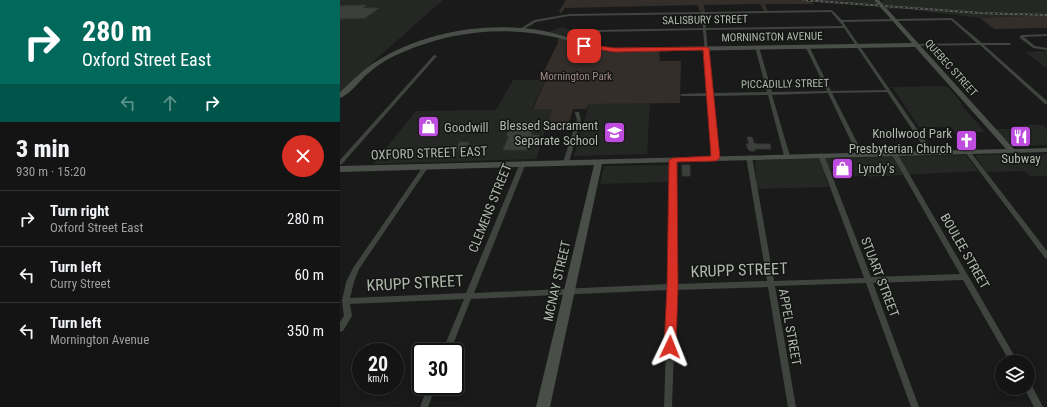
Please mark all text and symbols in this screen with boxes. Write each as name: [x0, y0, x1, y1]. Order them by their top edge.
street label: SALISBURY STREET: [662, 13, 748, 27]
text: 280 m: [82, 15, 152, 48]
icon: right: [16, 16, 68, 68]
pin: [567, 29, 601, 63]
street label: MORNINGTON AVENUE: [721, 30, 823, 44]
icon: arrive: [573, 35, 595, 57]
street label: QUEBEC STREET: [922, 37, 980, 99]
text: Oxford Street East: [82, 49, 211, 70]
park label: Mornington Park: [540, 70, 612, 83]
street label: PICCADILLY STREET: [741, 77, 829, 91]
icon: left: [117, 92, 139, 114]
icon: ahead: [159, 92, 181, 114]
icon: right: [201, 92, 223, 114]
shop icon: Goodwill: [415, 114, 441, 140]
place label: Blessed Sacrament Separate School: [500, 118, 598, 148]
school or university icon: Blessed Sacrament Separate School: [601, 119, 627, 145]
place label: Goodwill: [444, 120, 489, 135]
restaurant icon: Subway: [1008, 123, 1034, 149]
place label: Knollwood Park Presbyterian Church: [849, 126, 952, 156]
church icon: Knollwood Park Presbyterian Church: [954, 127, 980, 153]
text: 3 min: [16, 135, 70, 163]
button: close: [282, 135, 324, 177]
street label: OXFORD STREET EAST: [370, 143, 488, 163]
place label: Subway: [1001, 151, 1041, 166]
shop icon: Lyndy's: [830, 155, 856, 181]
street label: CLEMENS STREET: [465, 161, 515, 255]
place label: Lyndy's: [858, 161, 895, 176]
text: 930 m · 15:20: [16, 164, 86, 179]
text: Turn right: [50, 202, 109, 220]
icon: right: [16, 208, 38, 230]
text: 280 m: [287, 210, 324, 228]
street label: BOULEE STREET: [937, 211, 993, 292]
text: Oxford Street East: [50, 220, 143, 235]
street label: STUART STREET: [858, 235, 902, 319]
street label: MCNAY STREET: [540, 239, 574, 323]
text: Turn left: [50, 258, 101, 276]
street label: KRUPP STREET: [690, 259, 788, 281]
icon: left: [16, 264, 38, 286]
text: 60 m: [294, 266, 324, 284]
street label: KRUPP STREET: [366, 271, 464, 295]
text: Curry Street: [50, 276, 111, 291]
street label: APPEL STREET: [776, 287, 804, 367]
text: Turn left: [50, 314, 101, 332]
icon: left: [16, 320, 38, 342]
text: 350 m: [287, 322, 324, 340]
position arrow: [649, 326, 691, 368]
text: Mornington Avenue: [50, 332, 149, 347]
speed limit sign: 30: [412, 343, 464, 395]
text: 20: [368, 352, 388, 376]
map controls: [995, 355, 1035, 395]
button: layers: [995, 355, 1035, 395]
text: km/h: [368, 373, 388, 384]

